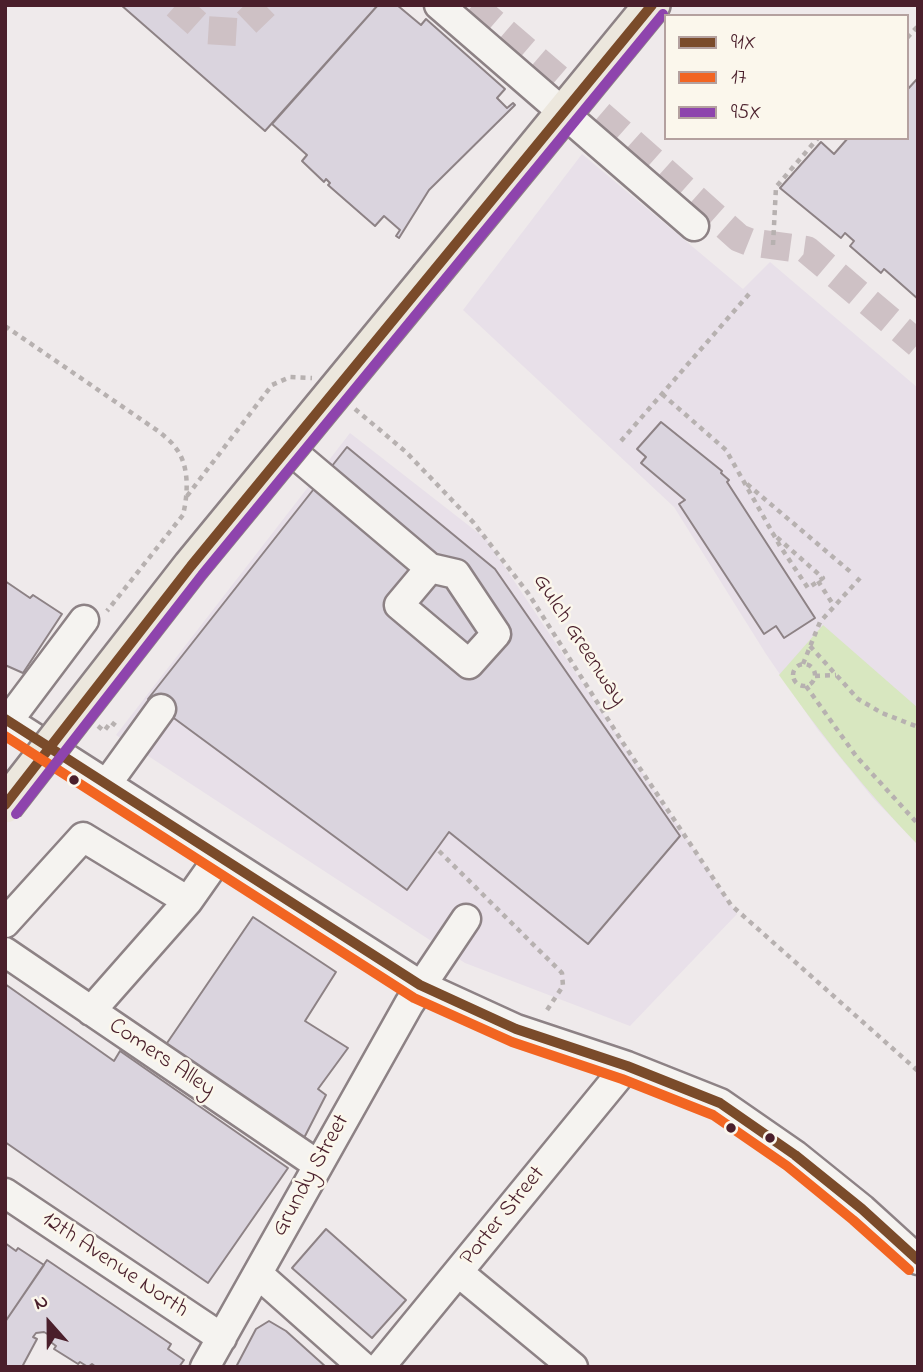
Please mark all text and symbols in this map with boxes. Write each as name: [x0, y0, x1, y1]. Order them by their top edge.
legend: [664, 14, 909, 140]
text: 91X: [731, 28, 756, 58]
text: 17: [731, 63, 746, 93]
text: 95X: [731, 98, 761, 128]
street label: Gulch Greenway: [525, 570, 631, 712]
unlabelled marker: [67, 773, 81, 787]
street label: Comers Alley: [103, 1013, 219, 1105]
street label: Grundy Street: [267, 1110, 357, 1242]
unlabelled marker: [724, 1121, 738, 1135]
unlabelled marker: [763, 1131, 777, 1145]
street label: Porter Street: [456, 1162, 552, 1272]
street label: 12th Avenue North: [35, 1207, 193, 1325]
north arrow: [14, 1288, 84, 1358]

